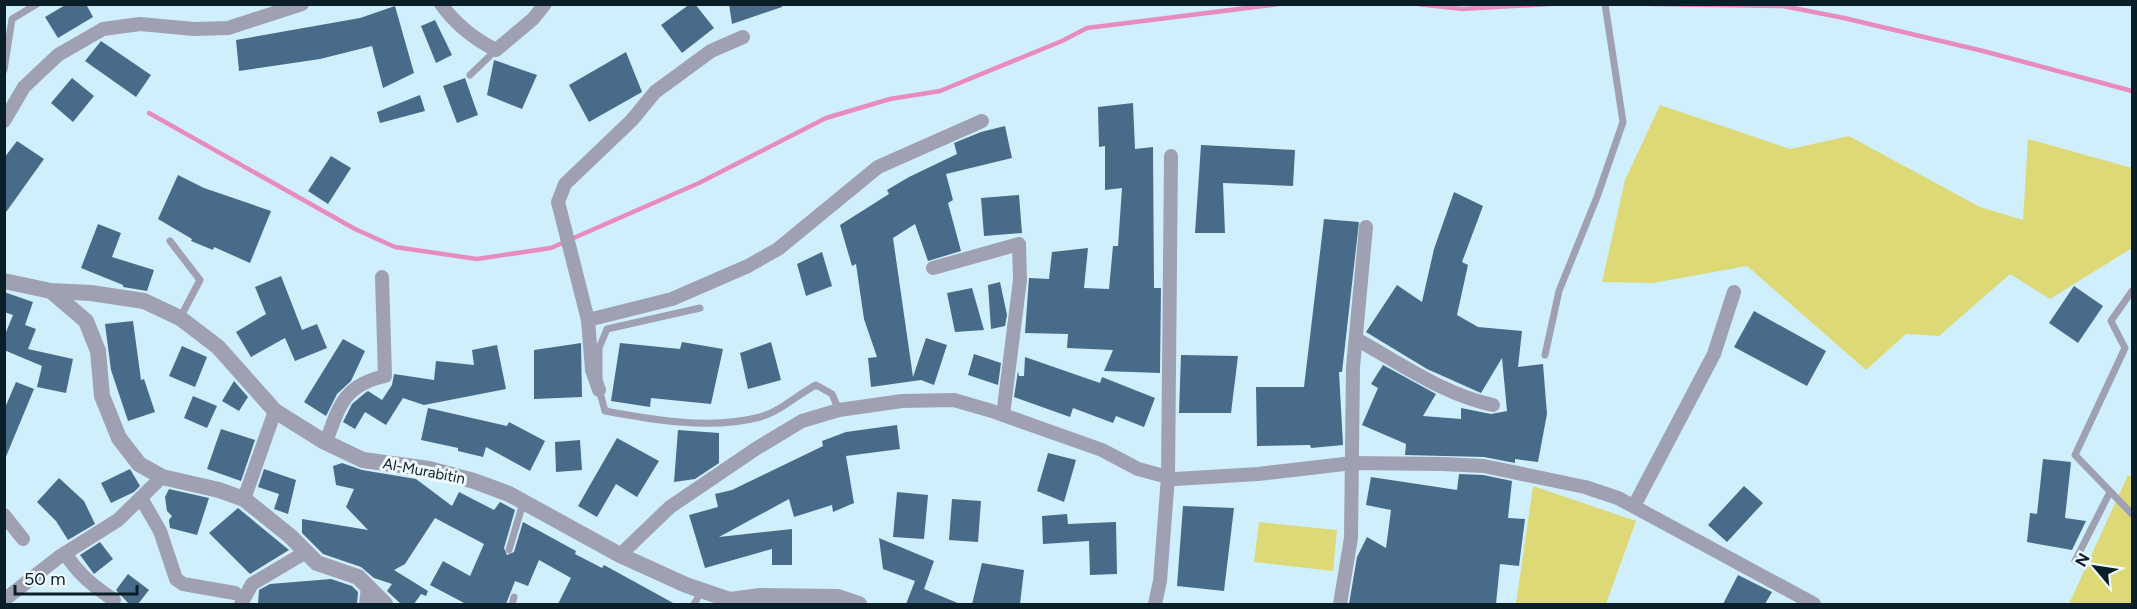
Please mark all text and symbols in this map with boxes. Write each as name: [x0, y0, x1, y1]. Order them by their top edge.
street label: Al-Murabitin: [381, 454, 467, 488]
north arrow: [2065, 537, 2125, 597]
text: N: [2071, 550, 2094, 570]
scale bar: [15, 558, 136, 596]
text: 50 m: [24, 568, 66, 590]

